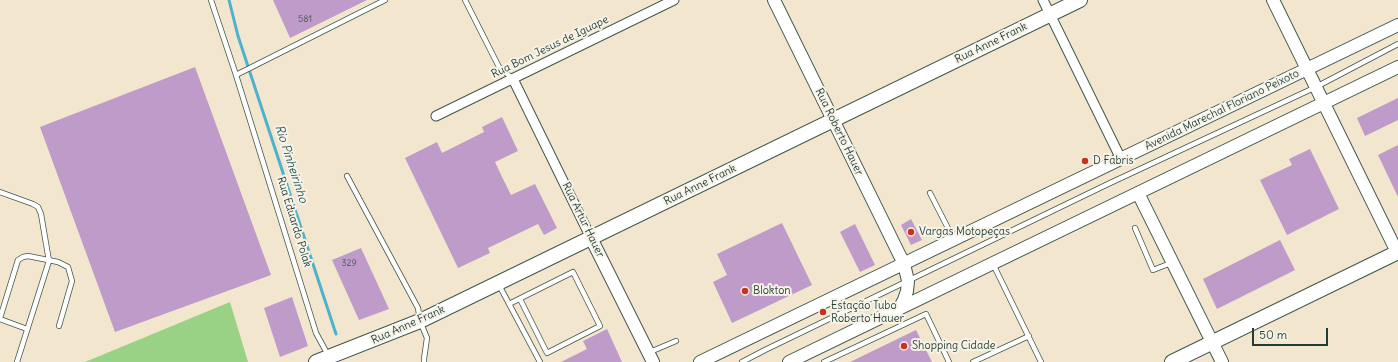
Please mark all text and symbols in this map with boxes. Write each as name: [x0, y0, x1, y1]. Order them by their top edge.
street label: Rua Bom Jesus de Iguape: [489, 13, 611, 81]
house number: 581: [298, 14, 312, 24]
street label: Rua Anne Frank: [953, 20, 1029, 66]
street label: Avenida Marechal Floriano Peixoto: [1143, 67, 1301, 153]
street label: Rua Roberto Hauer: [812, 86, 866, 178]
water label: Rio Pinheirinho: [272, 123, 310, 205]
place label: D Fabris: [1093, 154, 1133, 168]
marker: D Fabris: [1080, 156, 1090, 166]
street label: Rua Anne Frank: [662, 162, 738, 208]
street label: Rua Eduardo Polak: [274, 175, 314, 269]
street label: Rua Artur Hauer: [559, 180, 607, 260]
place label: Vargas Motopeças: [919, 225, 1010, 239]
marker: Vargas Motopeças: [906, 227, 916, 237]
house number: 329: [341, 258, 357, 268]
place label: Blokton: [753, 284, 791, 298]
marker: Blokton: [740, 286, 750, 296]
place label: Estação Tubo Roberto Hauer: [831, 299, 904, 325]
street label: Rua Anne Frank: [369, 303, 447, 347]
marker: Estação Tubo Roberto Hauer: [818, 307, 828, 317]
scale bar: [1254, 320, 1330, 346]
text: 50 m: [1259, 327, 1287, 342]
place label: Shopping Cidade: [912, 339, 996, 353]
marker: Shopping Cidade: [899, 341, 909, 351]

